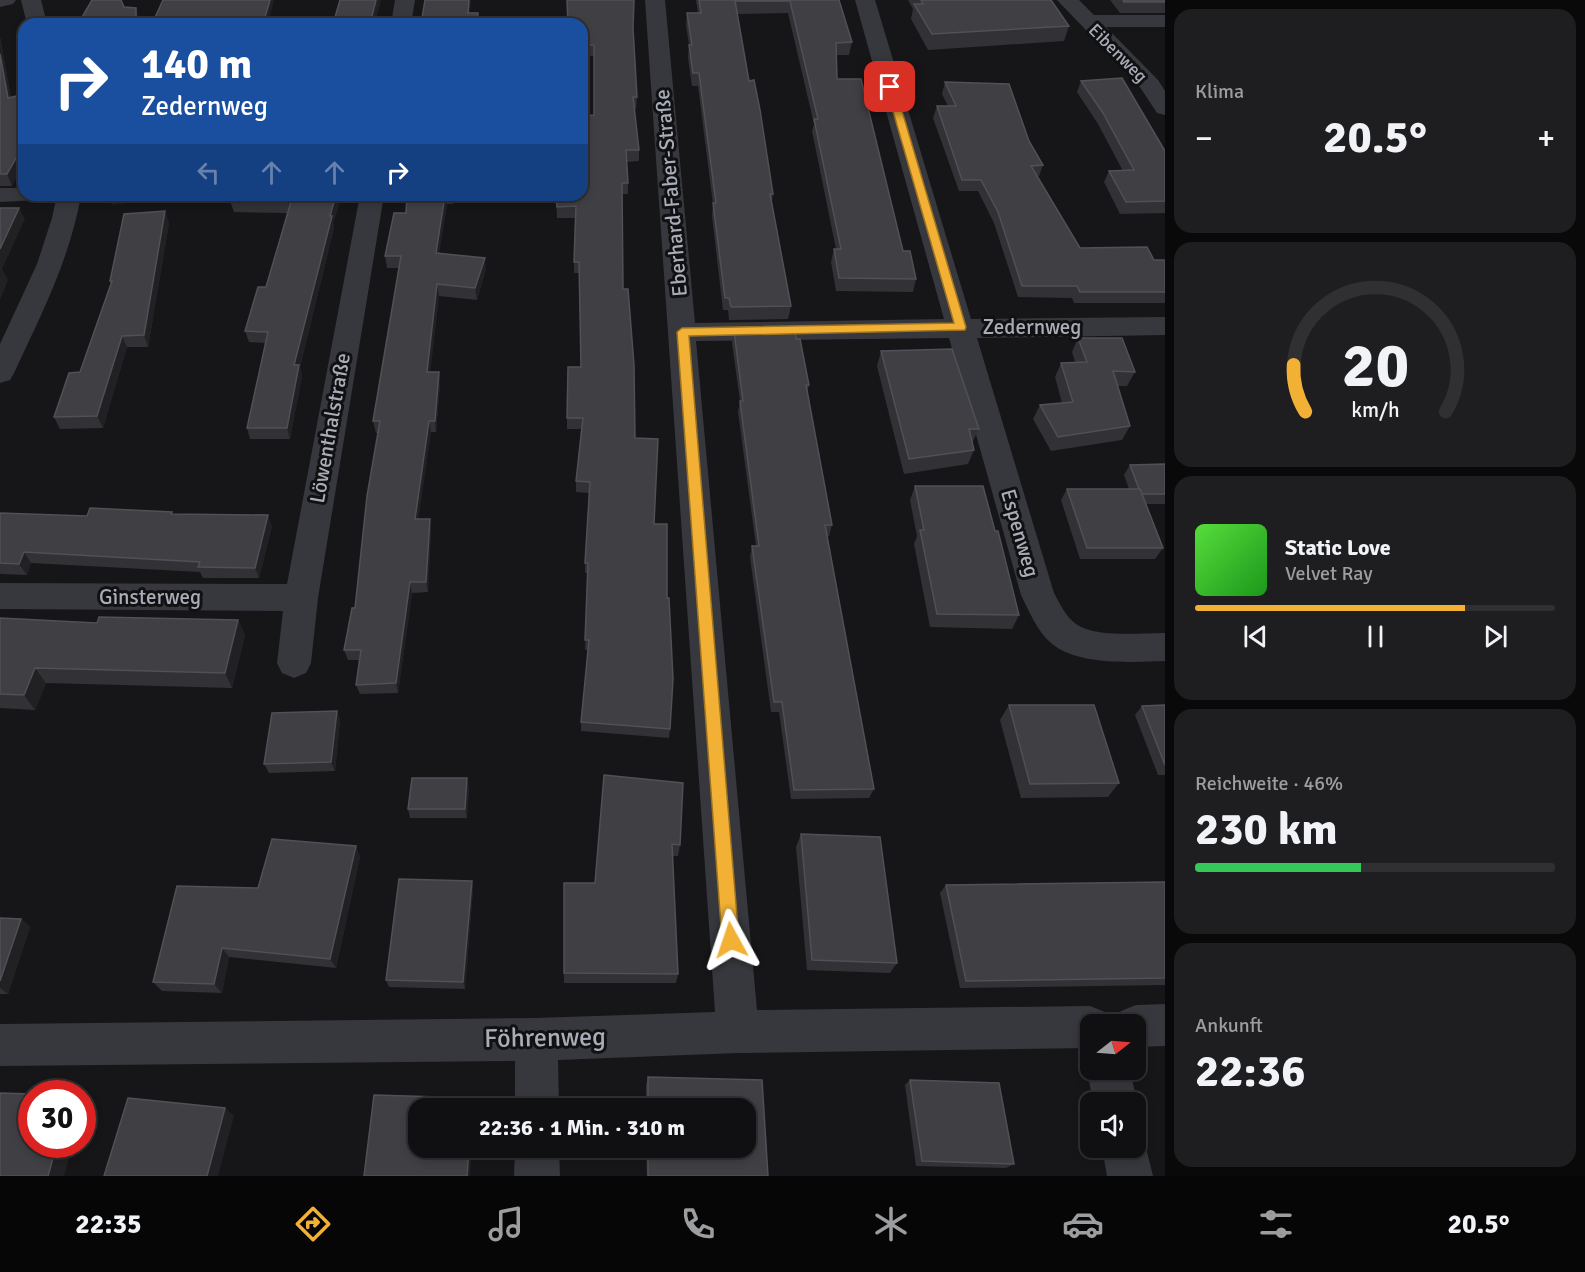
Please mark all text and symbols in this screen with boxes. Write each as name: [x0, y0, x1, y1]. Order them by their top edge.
street label: Eibenweg: [1084, 19, 1152, 87]
text: 140 m: [141, 39, 252, 90]
icon: right: [42, 42, 120, 120]
pin: [864, 61, 915, 112]
icon: arrive: [873, 70, 906, 103]
text: Klima: [1195, 79, 1244, 104]
street label: Eberhard-Faber-Straße: [649, 88, 693, 298]
text: Zedernweg: [141, 90, 268, 123]
text: 20.5°: [1323, 110, 1427, 165]
text: −: [1195, 118, 1213, 159]
text: +: [1537, 118, 1555, 159]
icon: left: [192, 156, 225, 189]
icon: ahead: [255, 156, 288, 189]
icon: ahead: [318, 156, 351, 189]
icon: right: [381, 156, 414, 189]
street label: Zedernweg: [983, 314, 1081, 340]
text: 20: [1341, 327, 1409, 404]
street label: Löwenthalstraße: [304, 351, 356, 505]
text: km/h: [1351, 397, 1399, 423]
street label: Espenweg: [995, 486, 1045, 580]
text: Static Love: [1285, 534, 1391, 561]
text: Velvet Ray: [1285, 561, 1373, 586]
street label: Ginsterweg: [99, 584, 201, 610]
icon: previous: [1239, 620, 1272, 653]
icon: pause: [1359, 620, 1392, 653]
icon: next: [1479, 620, 1512, 653]
text: Reichweite · 46%: [1195, 771, 1343, 796]
text: 230 km: [1195, 802, 1338, 857]
position arrow: [699, 908, 763, 972]
text: Ankunft: [1195, 1013, 1263, 1038]
north arrow: [1080, 1014, 1146, 1080]
map controls: [1080, 1014, 1146, 1158]
street label: Föhrenweg: [484, 1021, 606, 1055]
text: 22:36: [1195, 1044, 1305, 1099]
speed limit sign: 30: [18, 1080, 96, 1158]
button: sound: [1080, 1092, 1146, 1158]
text: 22:36 · 1 Min. · 310 m: [479, 1114, 685, 1141]
icon: directions: [292, 1203, 334, 1245]
icon: music: [485, 1203, 527, 1245]
icon: phone: [677, 1203, 719, 1245]
icon: climate: [870, 1203, 912, 1245]
icon: car: [1062, 1203, 1104, 1245]
icon: filters: [1255, 1203, 1297, 1245]
text: 22:35: [75, 1208, 142, 1241]
text: 20.5°: [1447, 1208, 1510, 1241]

